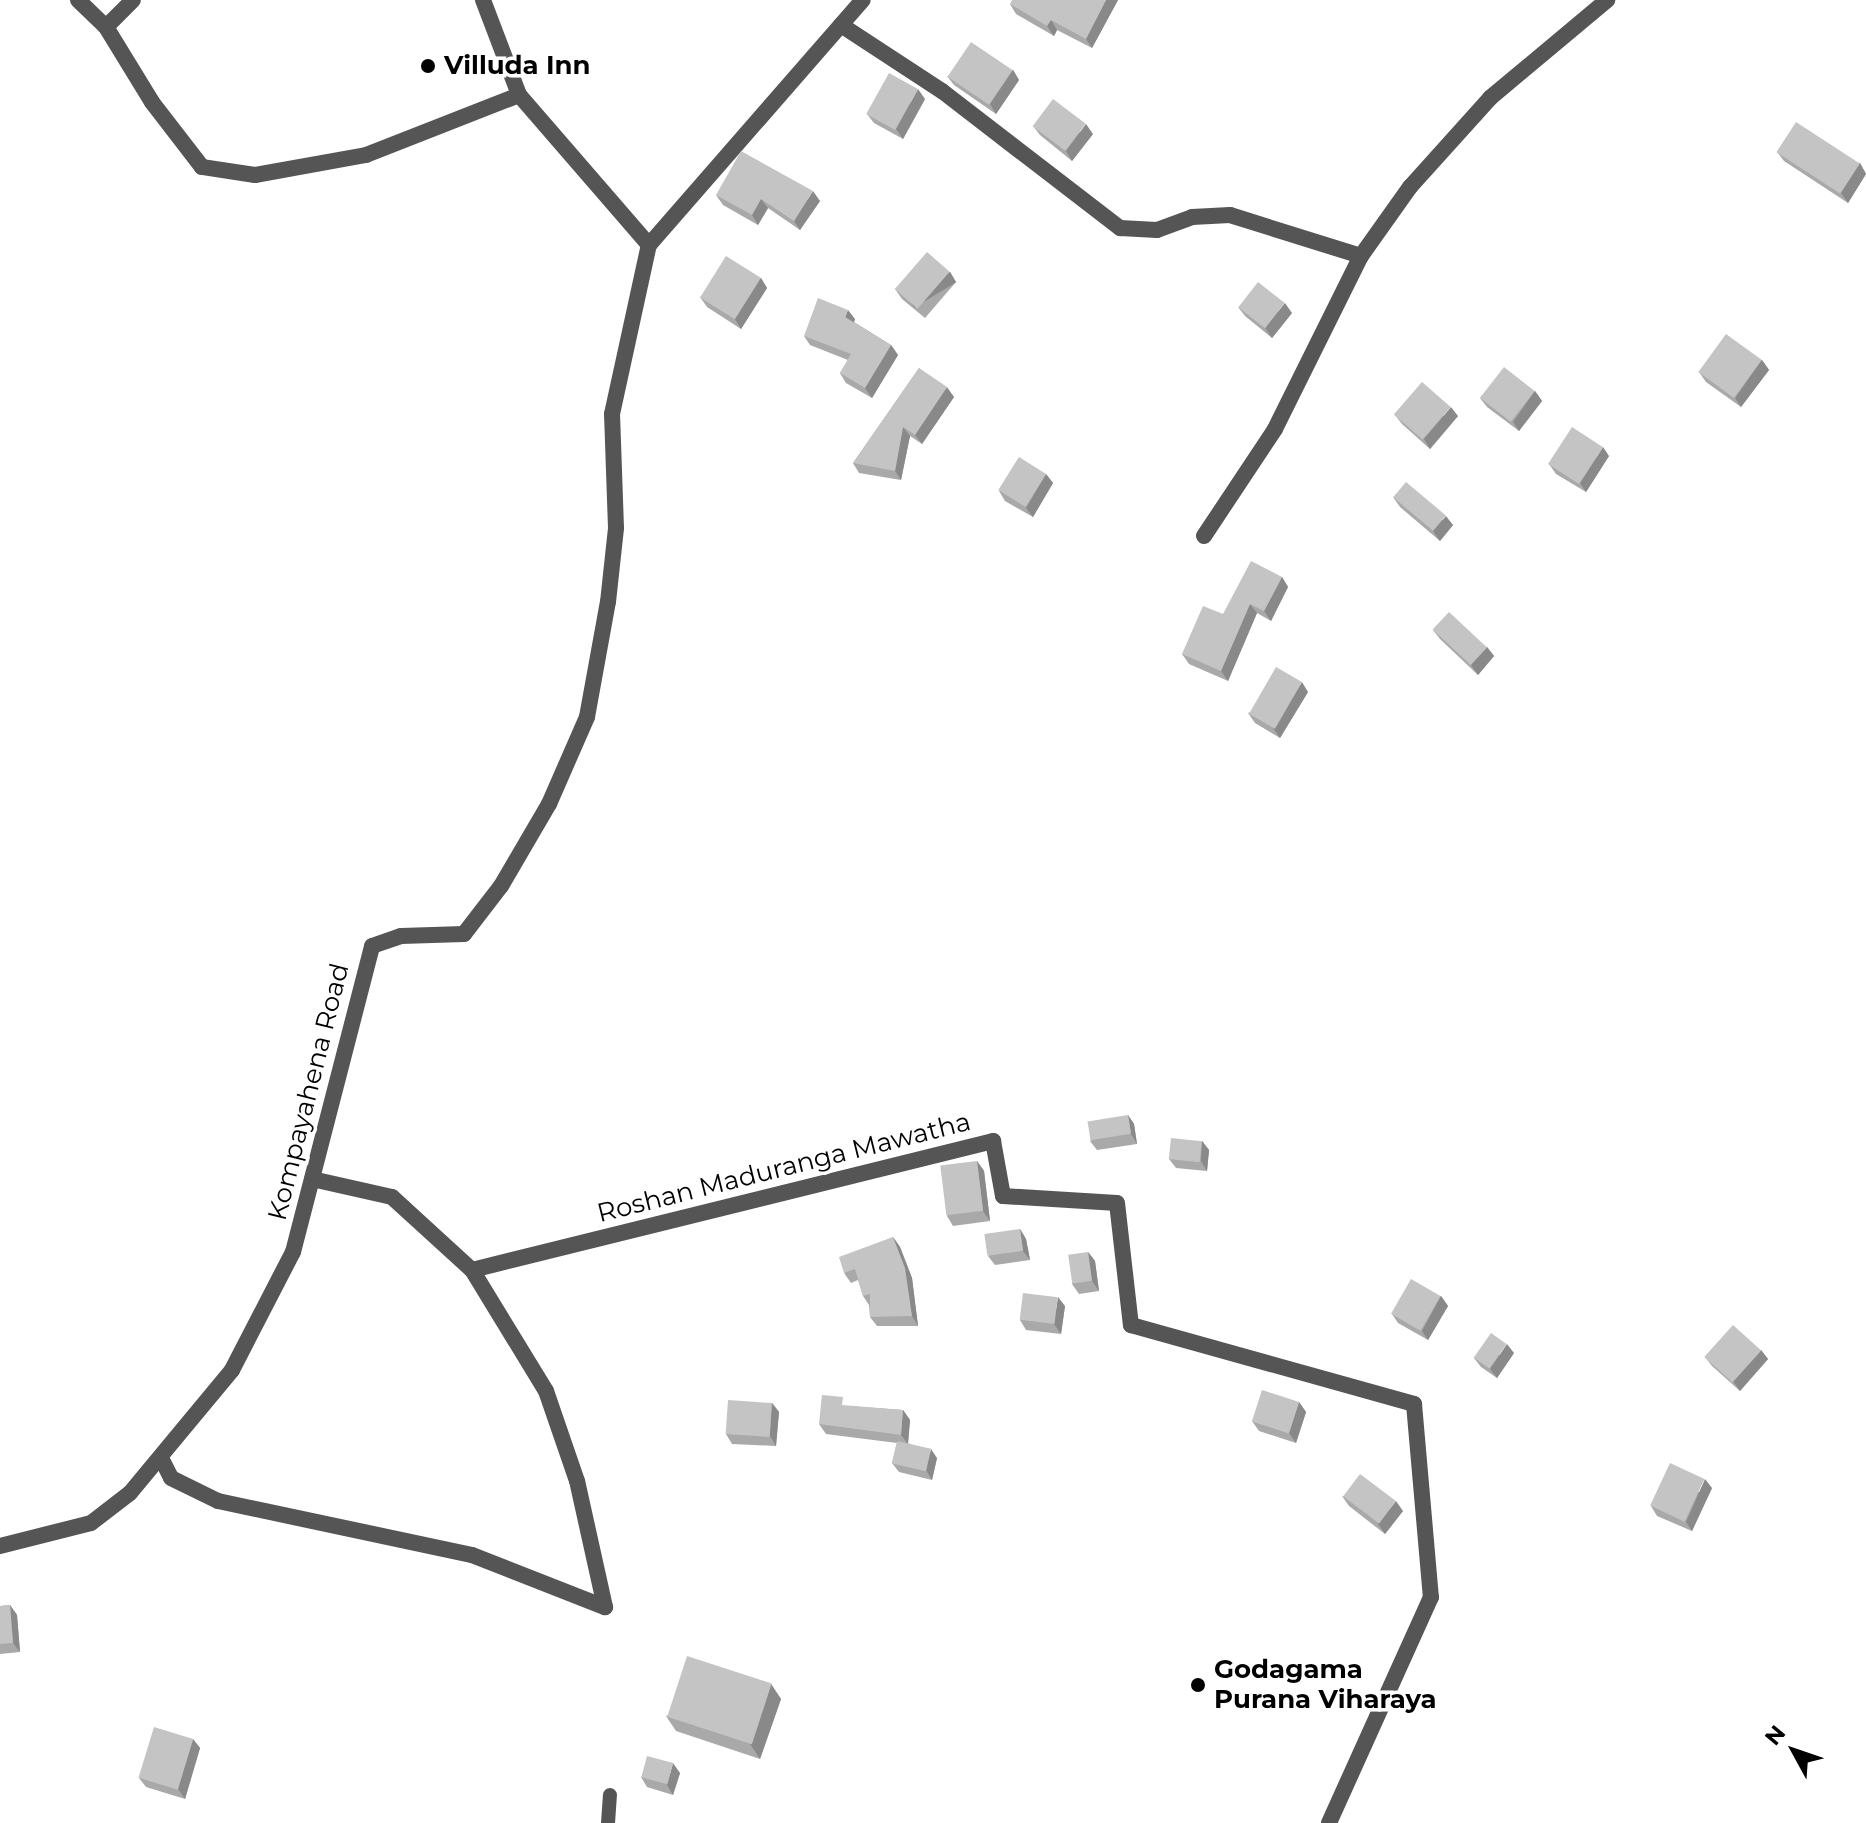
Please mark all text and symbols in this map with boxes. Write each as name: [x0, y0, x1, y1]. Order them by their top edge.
place label: Villuda Inn: [444, 50, 590, 82]
marker: Villuda Inn: [419, 57, 437, 75]
street label: Kompayahena Road: [262, 960, 356, 1224]
street label: Roshan Maduranga Mawatha: [594, 1106, 974, 1230]
place label: Godagama Purana Viharaya: [1214, 1654, 1437, 1716]
marker: Godagama Purana Viharaya: [1189, 1676, 1207, 1694]
north arrow: [1754, 1711, 1834, 1791]
text: N: [1759, 1720, 1791, 1751]

